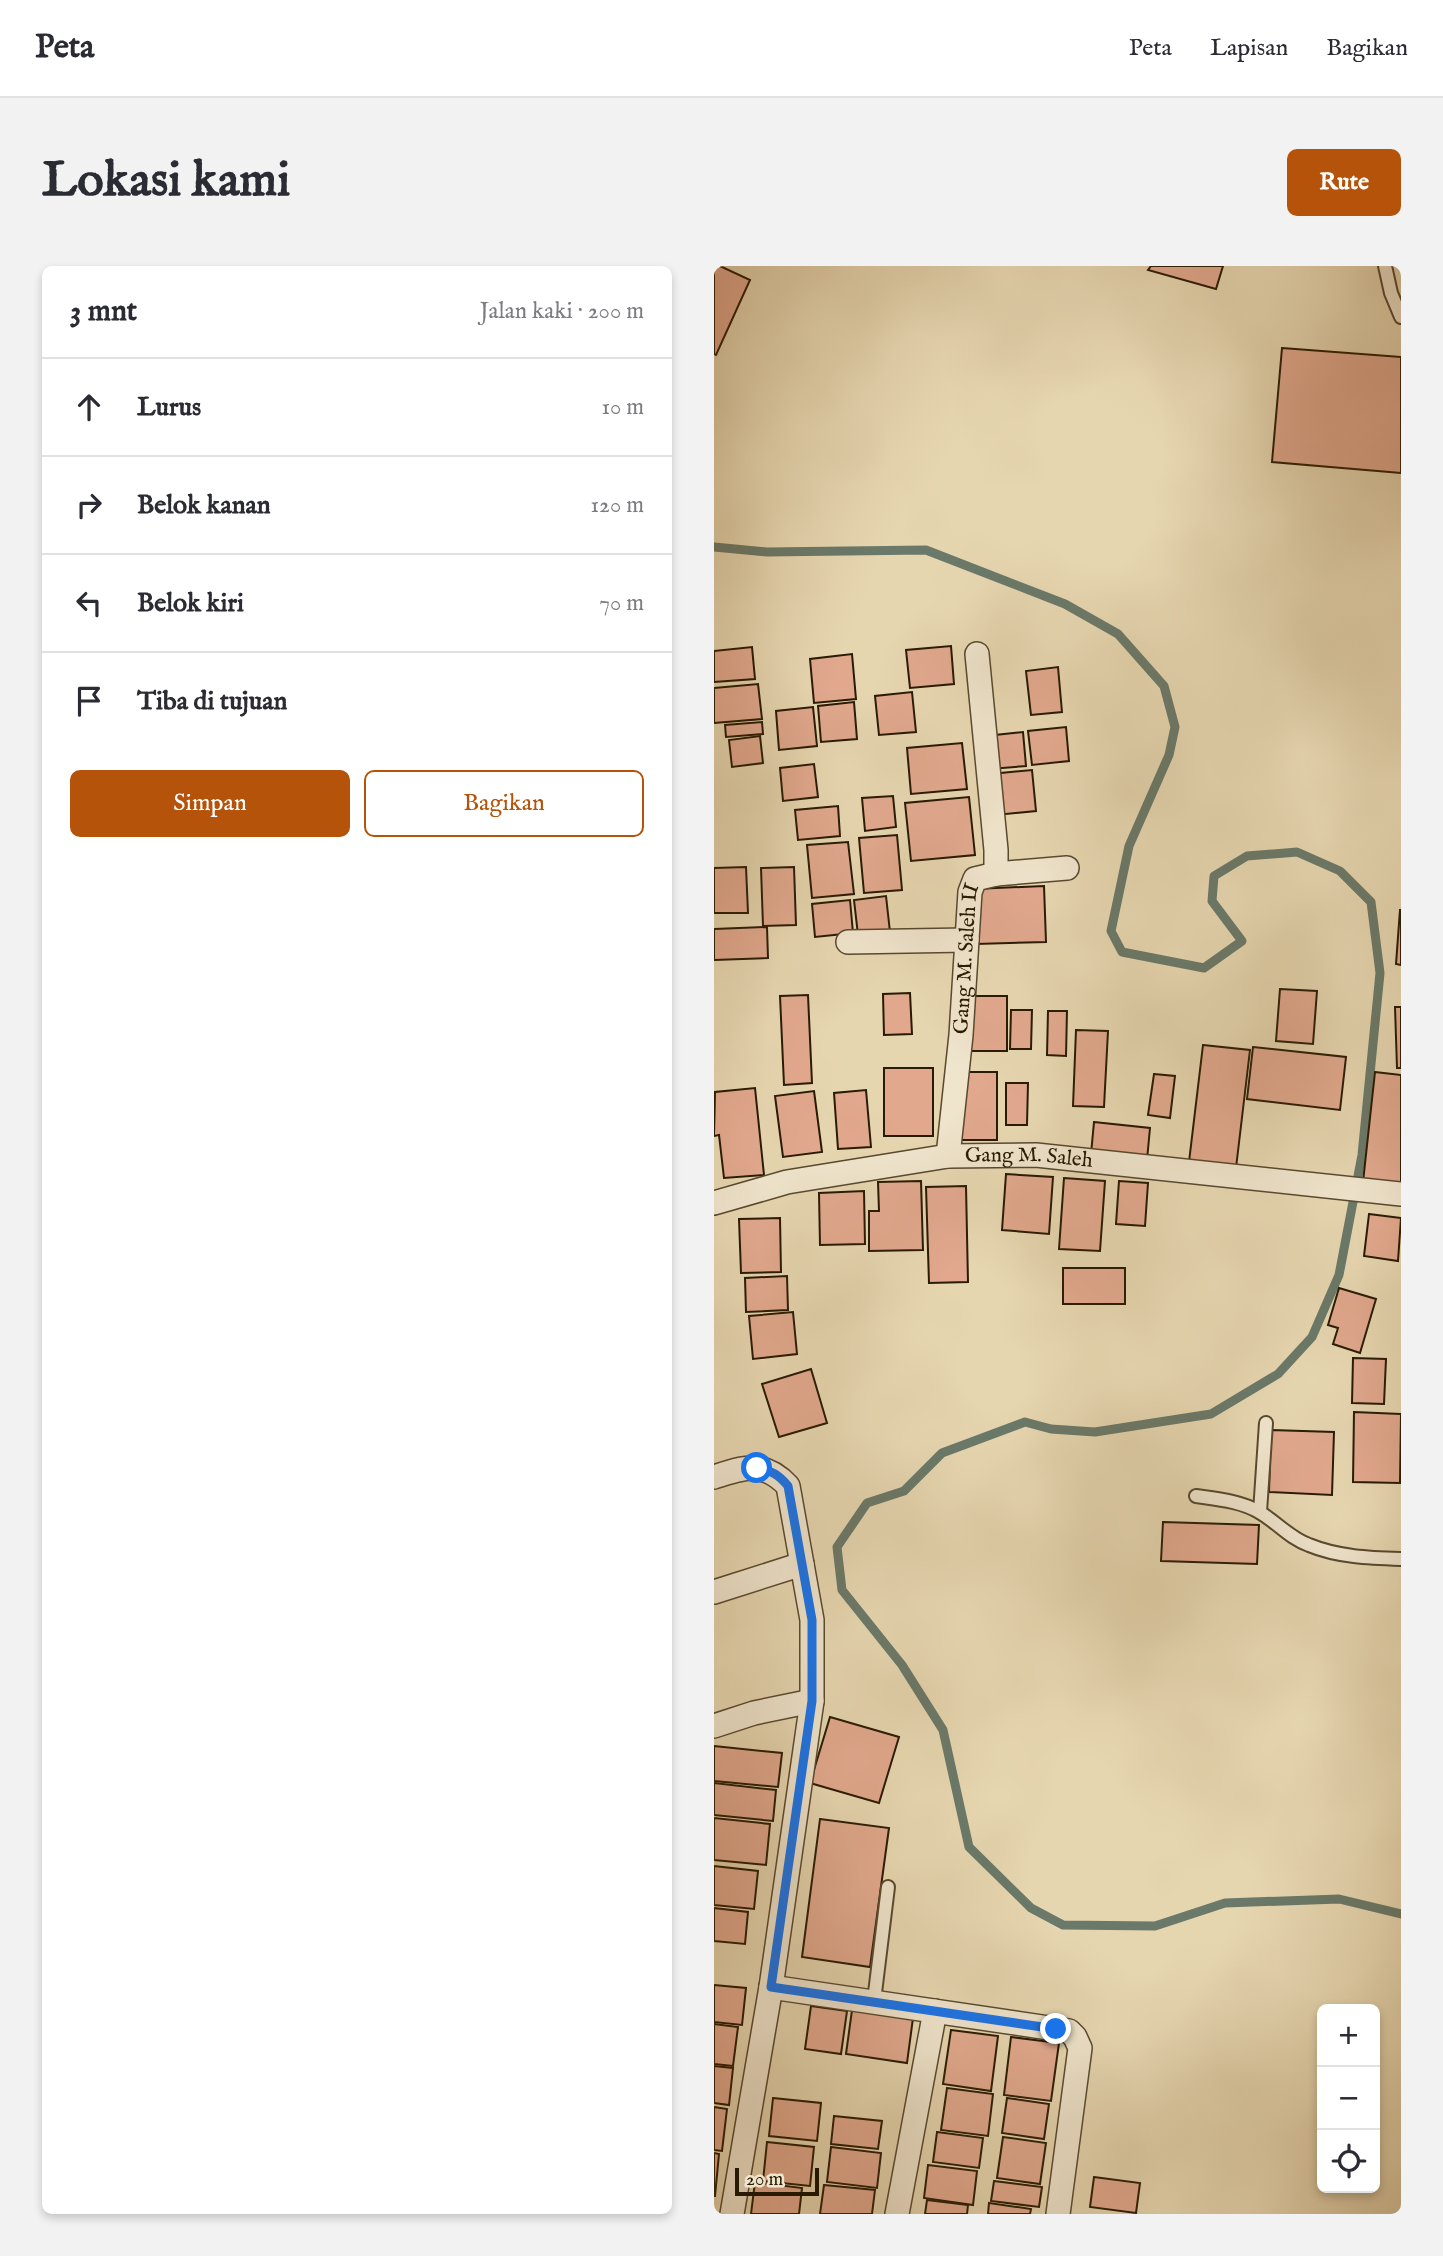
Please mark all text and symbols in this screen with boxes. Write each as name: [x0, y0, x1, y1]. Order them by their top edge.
text: Peta: [35, 27, 94, 69]
text: Peta: [1129, 33, 1172, 64]
text: Lapisan: [1210, 33, 1288, 64]
text: Bagikan: [1326, 33, 1408, 64]
button: Rute: [1287, 149, 1401, 216]
text: Lokasi kami: [42, 151, 290, 213]
text: 3 mnt: [70, 293, 137, 331]
text: Jalan kaki · 200 m: [480, 297, 644, 326]
icon: ahead: [70, 388, 108, 426]
text: Lurus: [137, 391, 201, 424]
text: 10 m: [601, 393, 644, 422]
icon: right: [70, 486, 108, 524]
text: Belok kanan: [137, 489, 271, 522]
text: 120 m: [591, 491, 644, 520]
icon: left: [70, 584, 108, 622]
text: Belok kiri: [137, 587, 244, 620]
text: 70 m: [599, 589, 644, 618]
icon: arrive: [70, 682, 108, 720]
text: Tiba di tujuan: [137, 685, 287, 718]
button: Simpan: [70, 770, 350, 837]
button: Bagikan: [364, 770, 644, 837]
street label: Gang M. Saleh II: [948, 879, 986, 1035]
street label: Gang M. Saleh: [965, 1141, 1094, 1174]
route start: [741, 1452, 772, 1483]
map controls: [1317, 2004, 1380, 2193]
button: +: [1317, 2004, 1380, 2067]
route end: [1040, 2013, 1071, 2044]
button: −: [1317, 2067, 1380, 2130]
button: locate: [1317, 2130, 1380, 2193]
scale bar: [735, 2165, 819, 2197]
text: 20 m: [746, 2168, 783, 2192]

